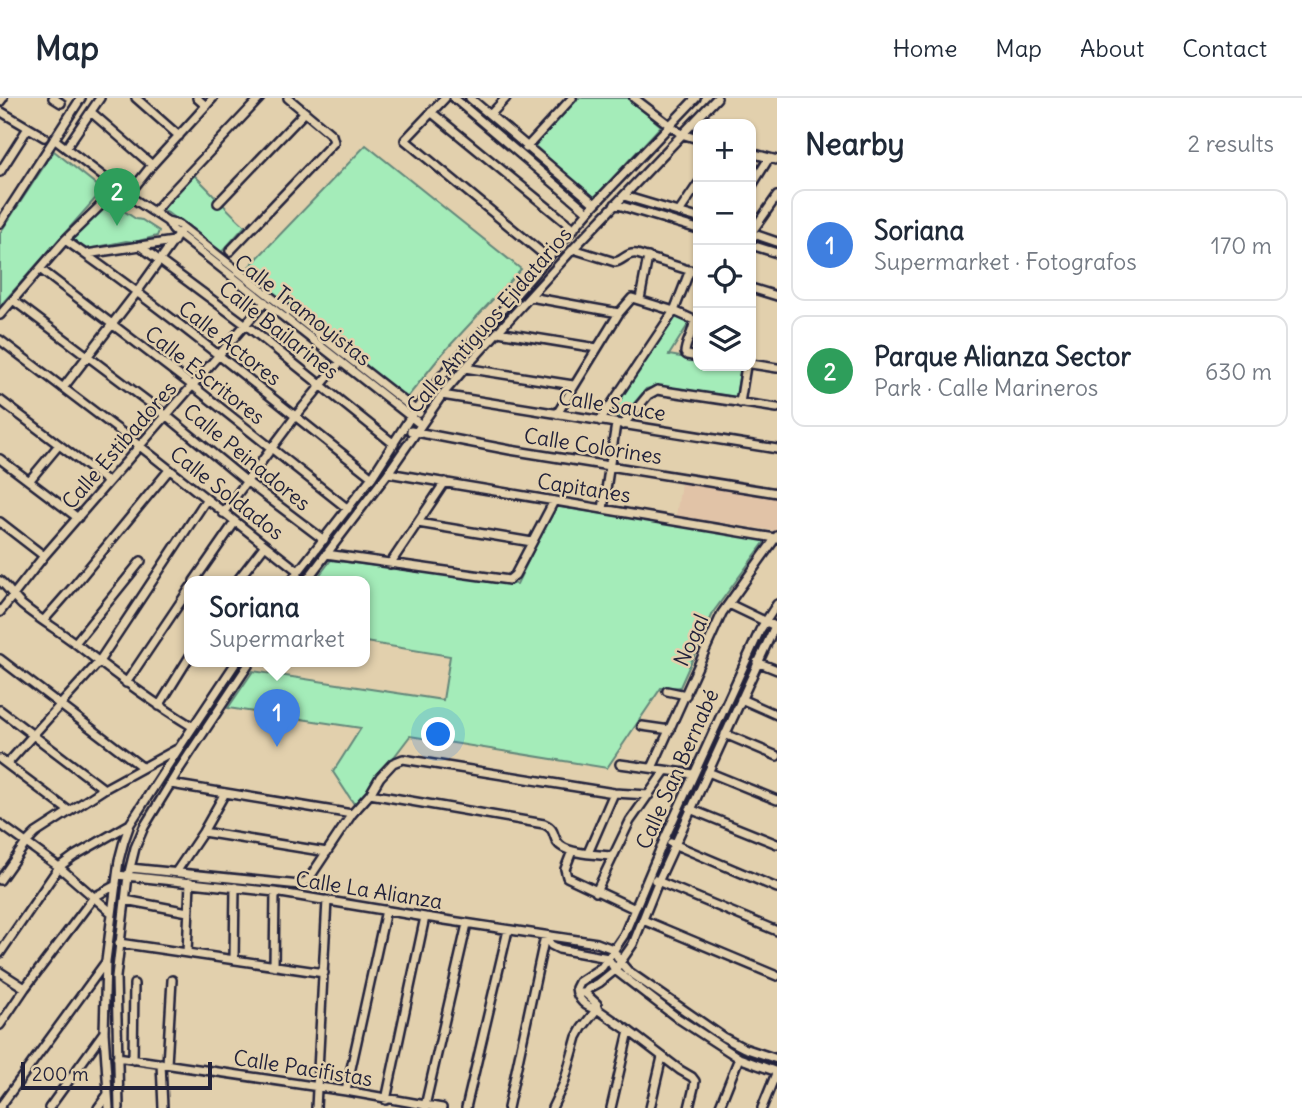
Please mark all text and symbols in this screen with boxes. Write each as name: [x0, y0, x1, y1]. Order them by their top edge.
text: Map: [35, 27, 99, 69]
text: Home: [893, 33, 957, 63]
text: Map: [995, 33, 1042, 63]
text: About: [1080, 33, 1144, 63]
text: Contact: [1182, 33, 1267, 63]
map controls: [693, 119, 756, 371]
button: +: [693, 119, 756, 182]
text: Nearby: [805, 125, 905, 163]
text: 2 results: [1188, 129, 1274, 158]
pin: 2: [94, 168, 140, 226]
button: −: [693, 182, 756, 245]
text: Soriana: [874, 214, 964, 247]
street label: Calle Antiguos Ejidatarios: [401, 221, 577, 419]
text: 1: [825, 231, 835, 260]
text: 170 m: [1211, 231, 1272, 260]
button: locate: [693, 245, 756, 308]
text: Supermarket · Fotografos: [874, 247, 1137, 276]
street label: Calle Tramoyistas: [229, 248, 377, 372]
street label: Calle Bailarines: [214, 275, 344, 385]
street label: Calle Actores: [173, 294, 287, 392]
button: layers: [693, 308, 756, 371]
street label: Calle Escritores: [140, 320, 270, 430]
text: Parque Alianza Sector: [874, 340, 1131, 373]
text: 2: [824, 357, 836, 386]
text: 630 m: [1205, 357, 1272, 386]
text: Park · Calle Marineros: [874, 373, 1098, 402]
street label: Calle Estibadores: [56, 375, 182, 515]
street label: Calle Sauce: [556, 383, 668, 427]
street label: Calle Peinadores: [178, 397, 316, 517]
street label: Calle Colorines: [522, 422, 664, 470]
street label: Calle Soldados: [165, 440, 289, 546]
street label: Capitanes: [535, 467, 633, 509]
popup: [184, 576, 370, 667]
text: Soriana: [209, 591, 300, 624]
street label: Nogal: [668, 610, 714, 670]
text: Supermarket: [209, 624, 345, 653]
street label: Calle San Bernabé: [630, 685, 724, 853]
pin: 1: [254, 689, 300, 747]
your location: [421, 717, 455, 751]
street label: Calle La Alianza: [294, 865, 444, 915]
street label: Calle Pacifistas: [231, 1044, 375, 1092]
scale bar: [21, 1059, 212, 1091]
text: 200 m: [32, 1062, 89, 1086]

